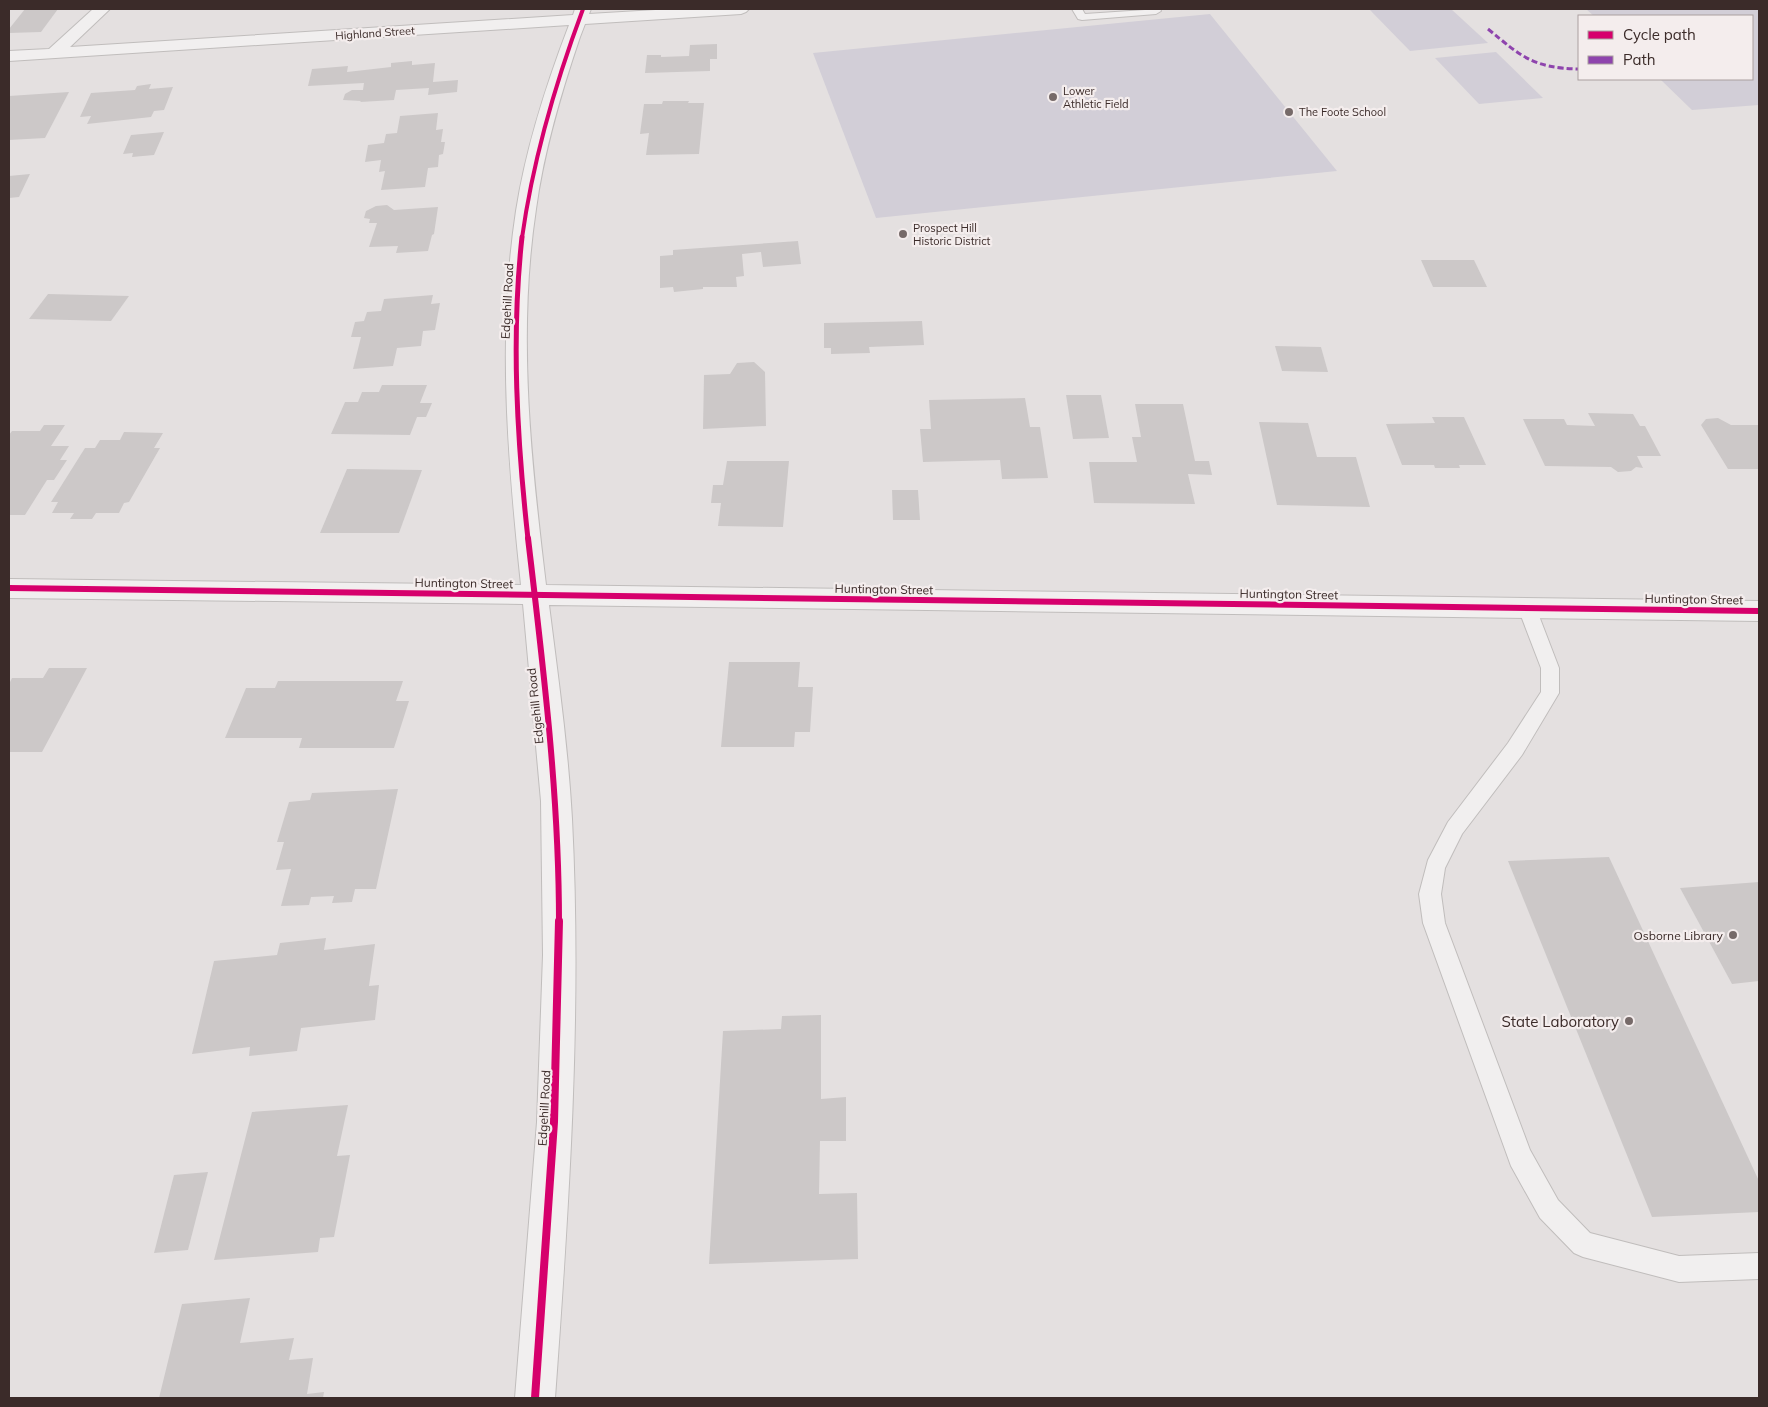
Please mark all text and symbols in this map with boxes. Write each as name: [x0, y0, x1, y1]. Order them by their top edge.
legend: [1578, 15, 1753, 80]
street label: Highland Street: [335, 23, 415, 43]
text: Cycle path: [1623, 25, 1696, 44]
text: Path: [1623, 50, 1655, 69]
place label: Lower Athletic Field: [1063, 84, 1129, 111]
marker: Lower Athletic Field: [1047, 91, 1059, 103]
place label: The Foote School: [1299, 105, 1386, 119]
marker: The Foote School: [1283, 106, 1295, 118]
place label: Prospect Hill Historic District: [913, 221, 991, 248]
marker: Prospect Hill Historic District: [897, 228, 909, 240]
street label: Edgehill Road: [498, 263, 516, 339]
street label: Huntington Street: [414, 575, 514, 591]
street label: Huntington Street: [834, 581, 934, 597]
street label: Huntington Street: [1239, 586, 1339, 602]
street label: Huntington Street: [1644, 591, 1744, 607]
street label: Edgehill Road: [524, 667, 546, 745]
place label: Osborne Library: [1634, 928, 1724, 943]
marker: Osborne Library: [1727, 929, 1739, 941]
place label: State Laboratory: [1501, 1012, 1619, 1031]
marker: State Laboratory: [1623, 1015, 1635, 1027]
street label: Edgehill Road: [535, 1070, 553, 1146]

